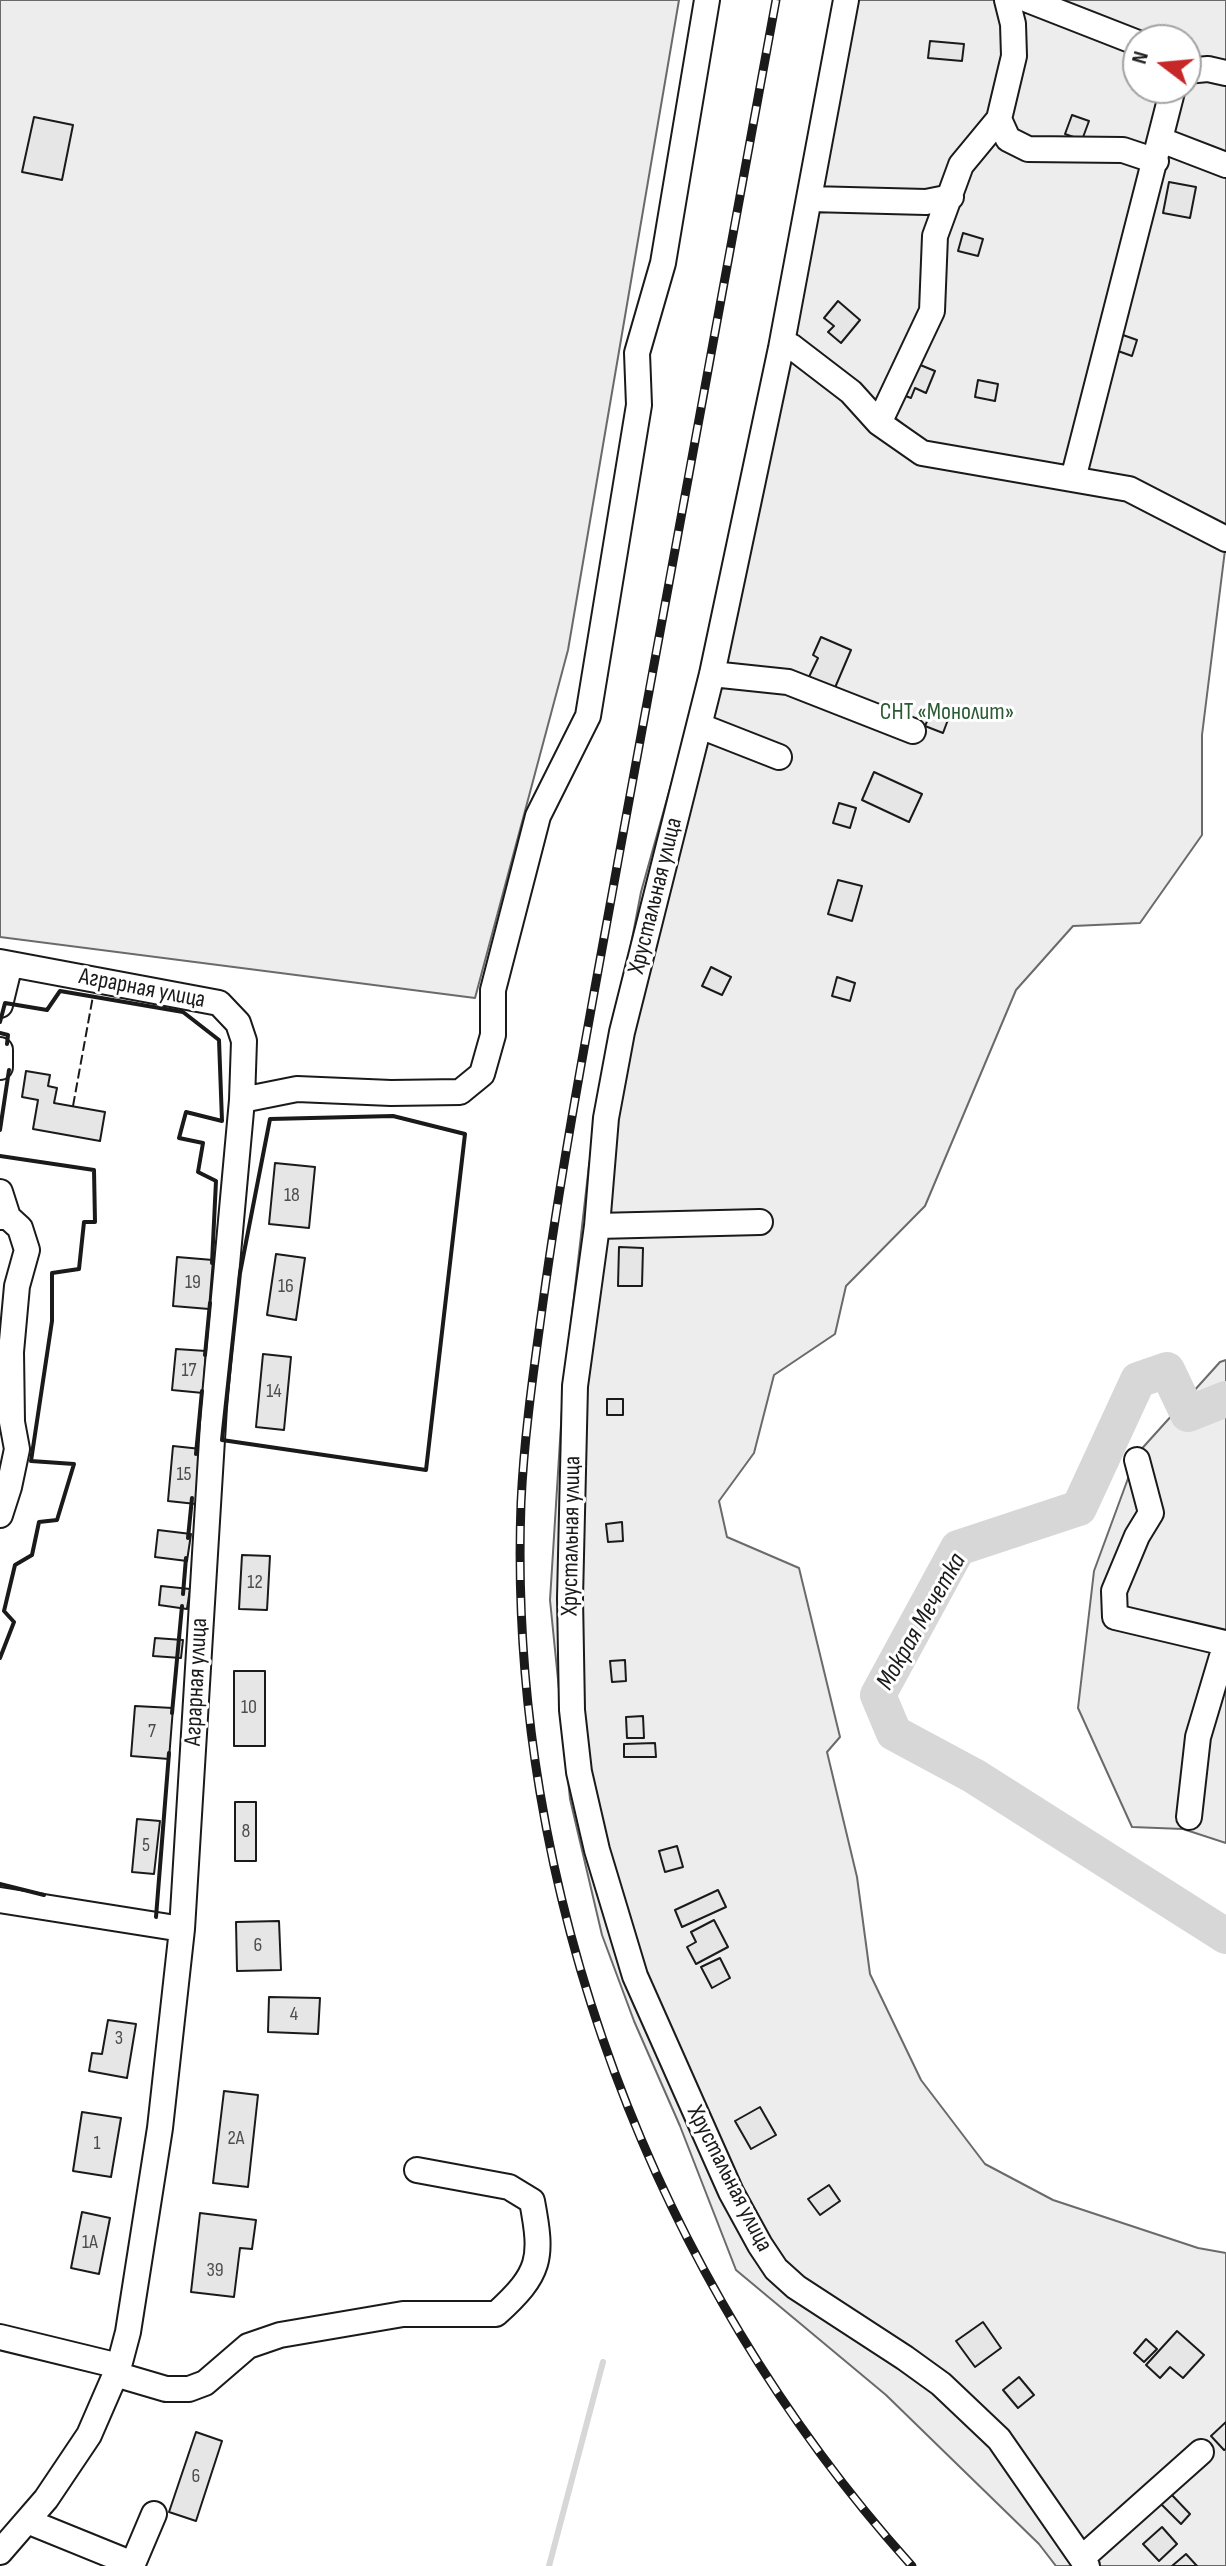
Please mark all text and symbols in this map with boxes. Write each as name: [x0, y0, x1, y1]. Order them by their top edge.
north arrow: [1122, 24, 1202, 104]
text: N: [1126, 48, 1155, 67]
park label: СНТ «Монолит»: [880, 699, 1014, 727]
street label: Хрустальная улица: [623, 815, 689, 977]
street label: Аграрная улица: [76, 963, 208, 1015]
house number: 18: [284, 1184, 300, 1208]
house number: 19: [185, 1271, 201, 1295]
house number: 16: [278, 1275, 294, 1299]
house number: 17: [182, 1359, 196, 1383]
house number: 14: [266, 1380, 282, 1404]
street label: Хрустальная улица: [556, 1456, 588, 1616]
house number: 15: [176, 1463, 192, 1487]
water label: Мокрая Мечетка: [870, 1548, 974, 1696]
house number: 12: [247, 1571, 263, 1595]
street label: Аграрная улица: [179, 1617, 215, 1747]
house number: 10: [241, 1696, 257, 1720]
house number: 7: [148, 1720, 156, 1744]
house number: 8: [242, 1820, 250, 1844]
house number: 5: [142, 1834, 150, 1858]
house number: 6: [254, 1934, 262, 1958]
house number: 4: [290, 2003, 298, 2027]
house number: 3: [115, 2027, 123, 2051]
street label: Хрустальная улица: [680, 2101, 778, 2257]
house number: 2А: [228, 2127, 244, 2151]
house number: 1: [94, 2132, 100, 2156]
house number: 1А: [82, 2231, 98, 2255]
house number: 39: [206, 2259, 224, 2283]
house number: 6: [192, 2465, 200, 2489]

